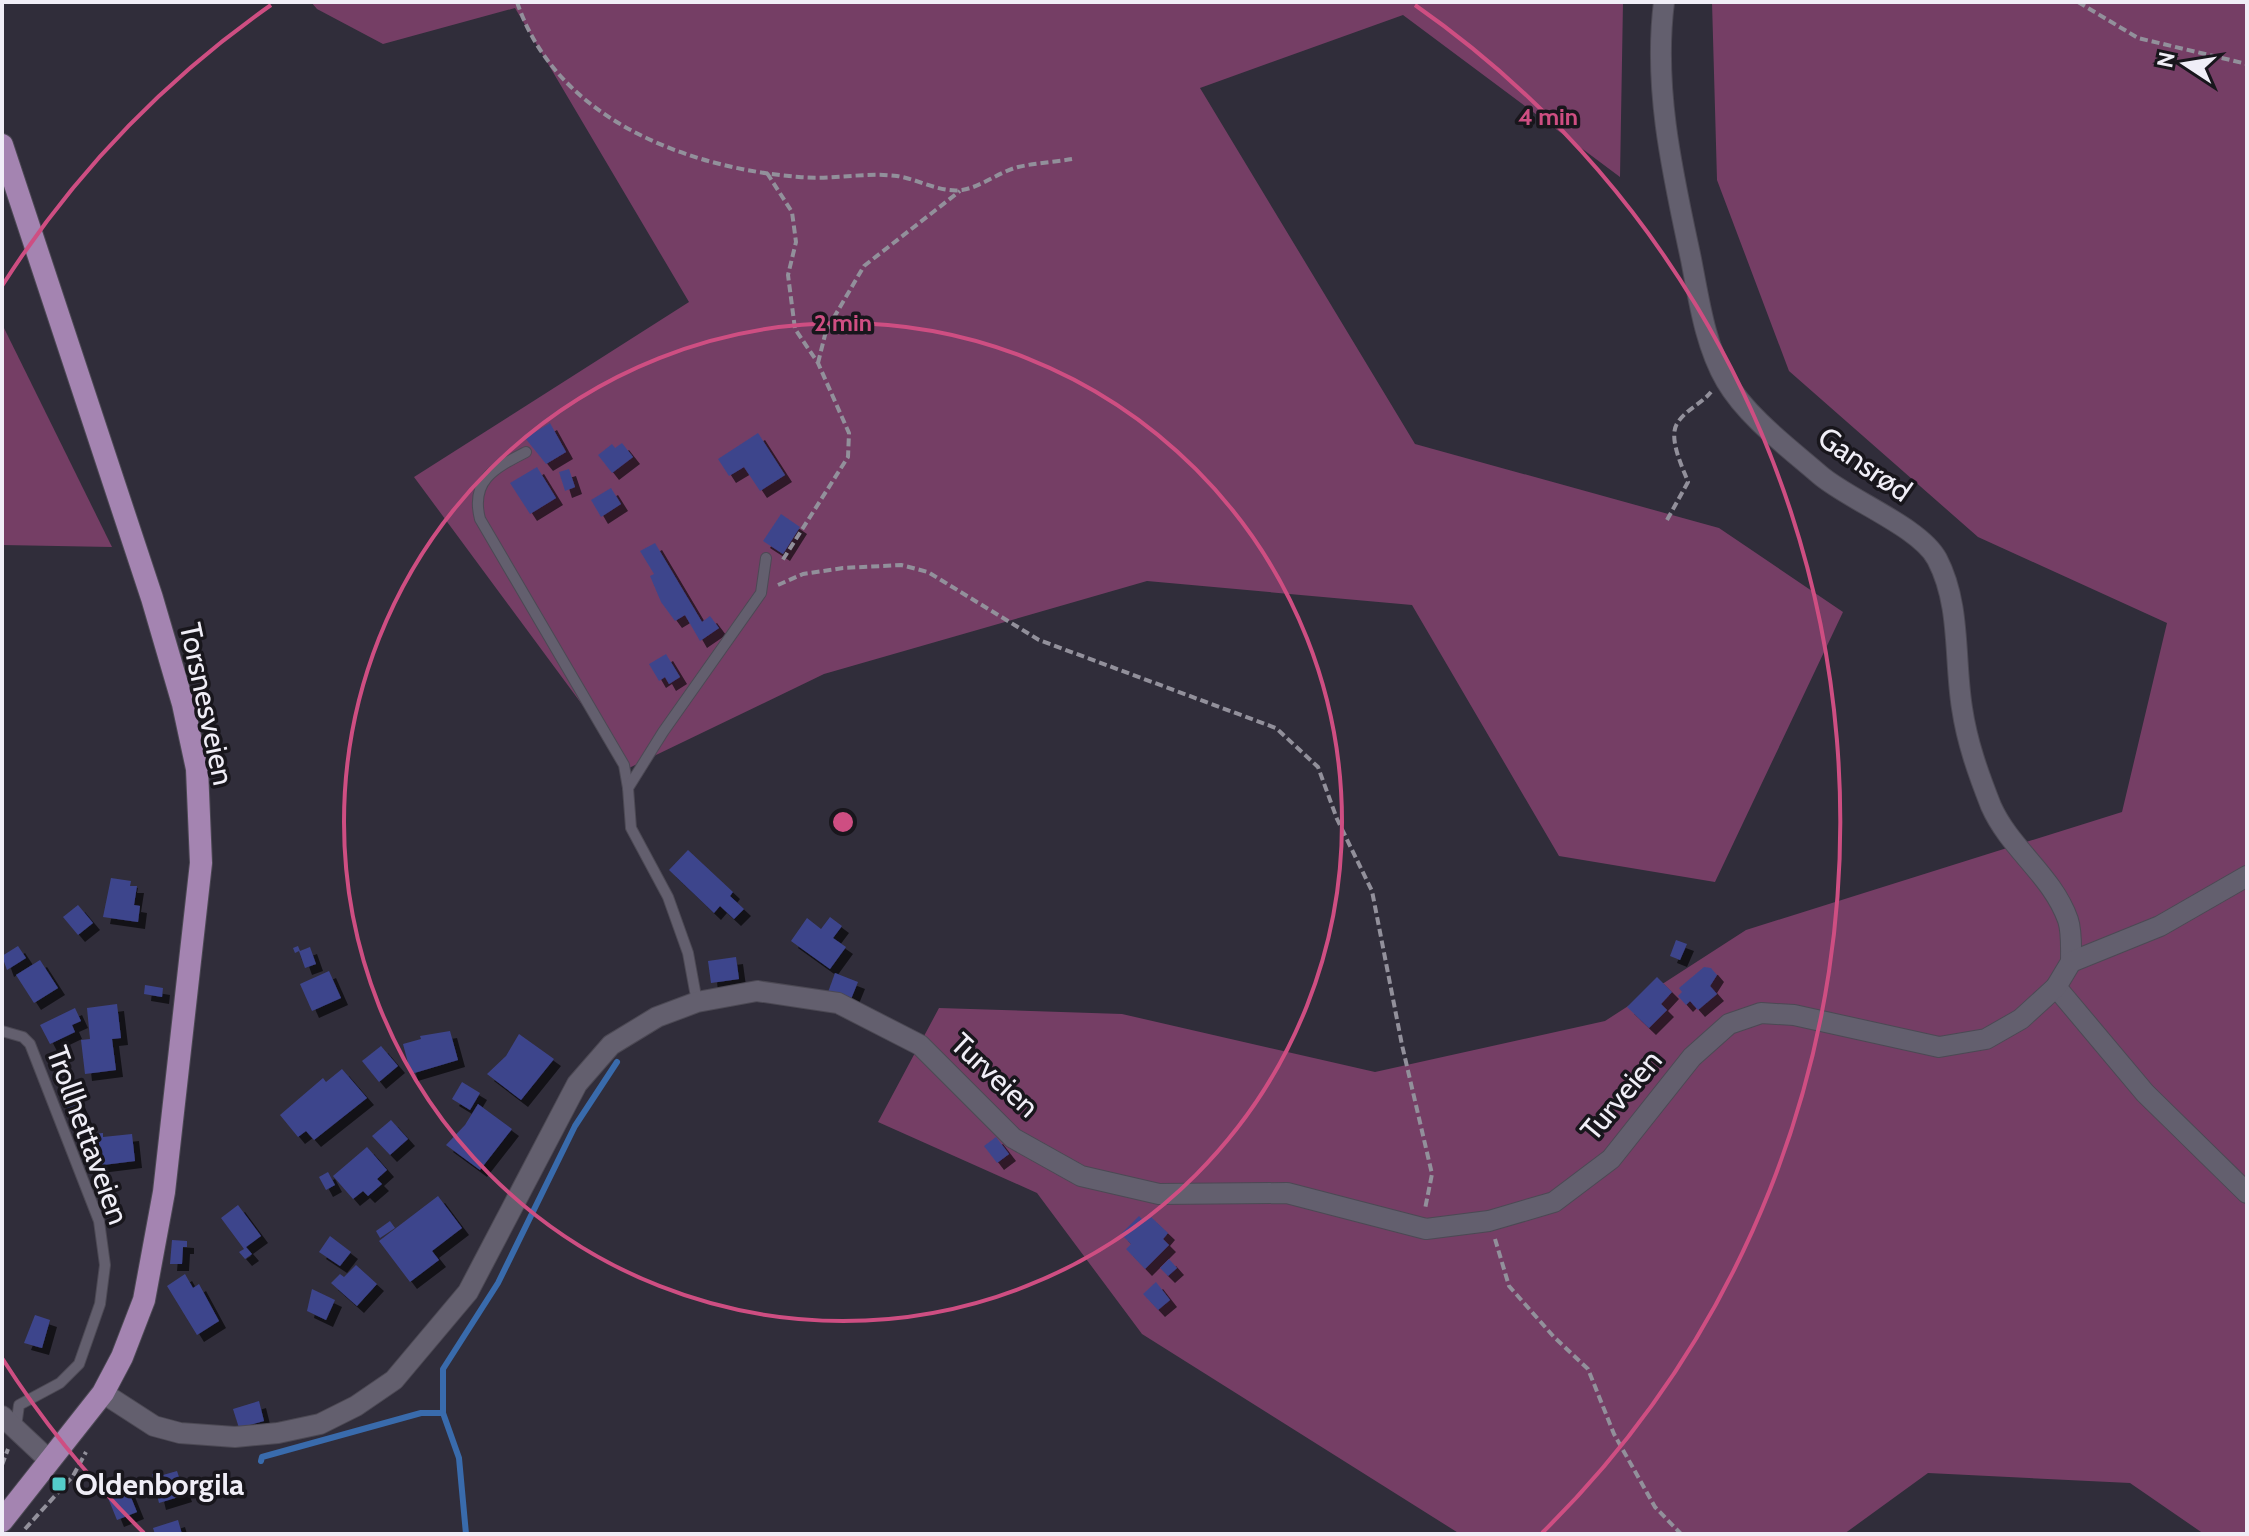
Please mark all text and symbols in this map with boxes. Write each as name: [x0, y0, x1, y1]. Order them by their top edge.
north arrow: [2145, 24, 2225, 104]
text: N: [2151, 50, 2181, 70]
text: 4 min: [1518, 102, 1578, 131]
text: 2 min: [814, 308, 872, 337]
street label: Gansrød: [1811, 418, 1919, 510]
street label: Torsnesveien: [172, 619, 242, 789]
centre of rings: [829, 808, 857, 836]
street label: Turveien: [943, 1025, 1047, 1125]
street label: Trollhettaveien: [39, 1041, 137, 1229]
street label: Turveien: [1572, 1042, 1670, 1148]
place label: Oldenborgila: [75, 1466, 244, 1503]
marker: Oldenborgila: [50, 1475, 68, 1493]

